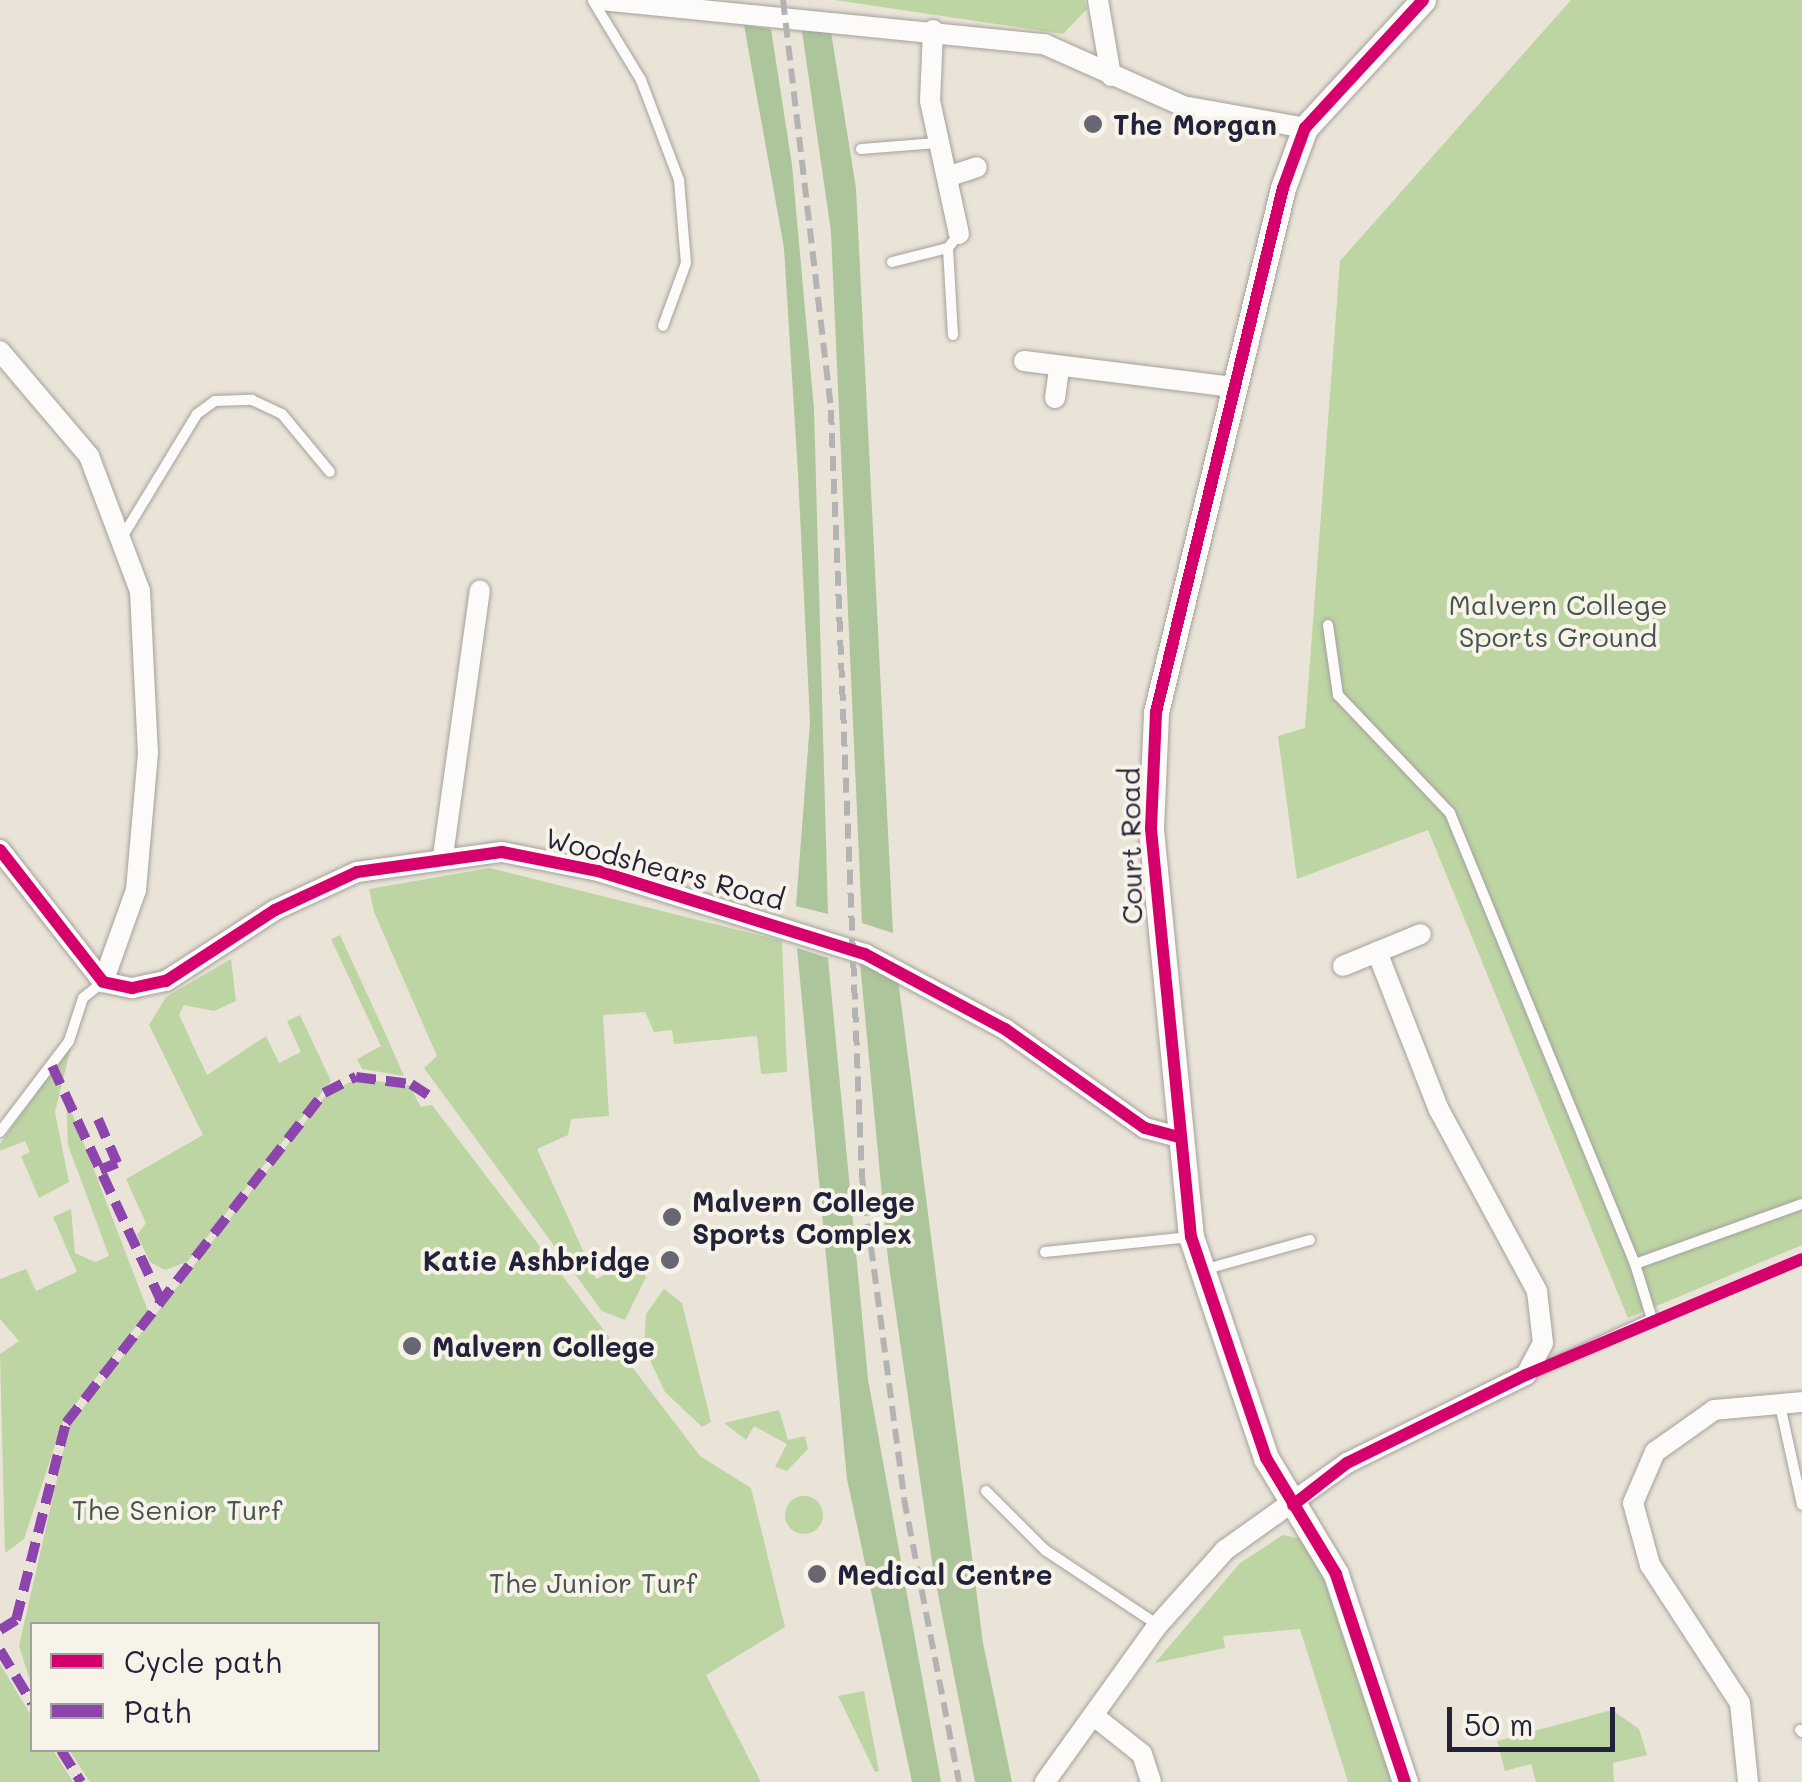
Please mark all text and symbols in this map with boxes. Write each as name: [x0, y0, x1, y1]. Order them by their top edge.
place label: The Morgan: [1113, 107, 1277, 141]
marker: The Morgan: [1082, 113, 1104, 135]
park label: Malvern College Sports Ground: [1448, 587, 1668, 653]
street label: Court Road: [1112, 767, 1148, 925]
street label: Woodshears Road: [542, 820, 788, 916]
place label: Malvern College Sports Complex: [692, 1184, 915, 1250]
marker: Malvern College Sports Complex: [661, 1206, 683, 1228]
place label: Katie Ashbridge: [423, 1243, 650, 1277]
marker: Katie Ashbridge: [659, 1249, 681, 1271]
place label: Malvern College: [432, 1329, 655, 1363]
marker: Malvern College: [401, 1335, 423, 1357]
park label: The Senior Turf: [72, 1492, 282, 1526]
place label: Medical Centre: [837, 1557, 1052, 1591]
marker: Medical Centre: [806, 1563, 828, 1585]
park label: The Junior Turf: [489, 1565, 697, 1599]
legend: [30, 1622, 380, 1752]
text: Cycle path: [124, 1641, 282, 1681]
scale bar: [1452, 1687, 1620, 1749]
text: Path: [124, 1691, 191, 1731]
text: 50 m: [1464, 1704, 1534, 1744]

